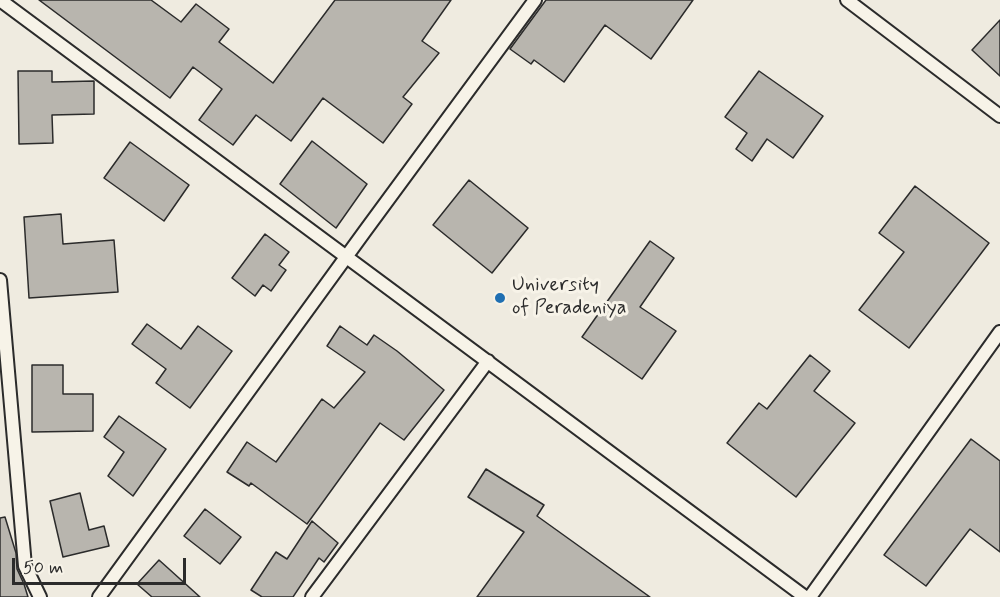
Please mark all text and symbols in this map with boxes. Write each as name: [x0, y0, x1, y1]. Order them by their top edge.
place label: University of Peradeniya: [512, 274, 626, 321]
marker: University of Peradeniya: [493, 291, 507, 305]
scale bar: [15, 546, 189, 584]
text: 50 m: [23, 556, 63, 580]

